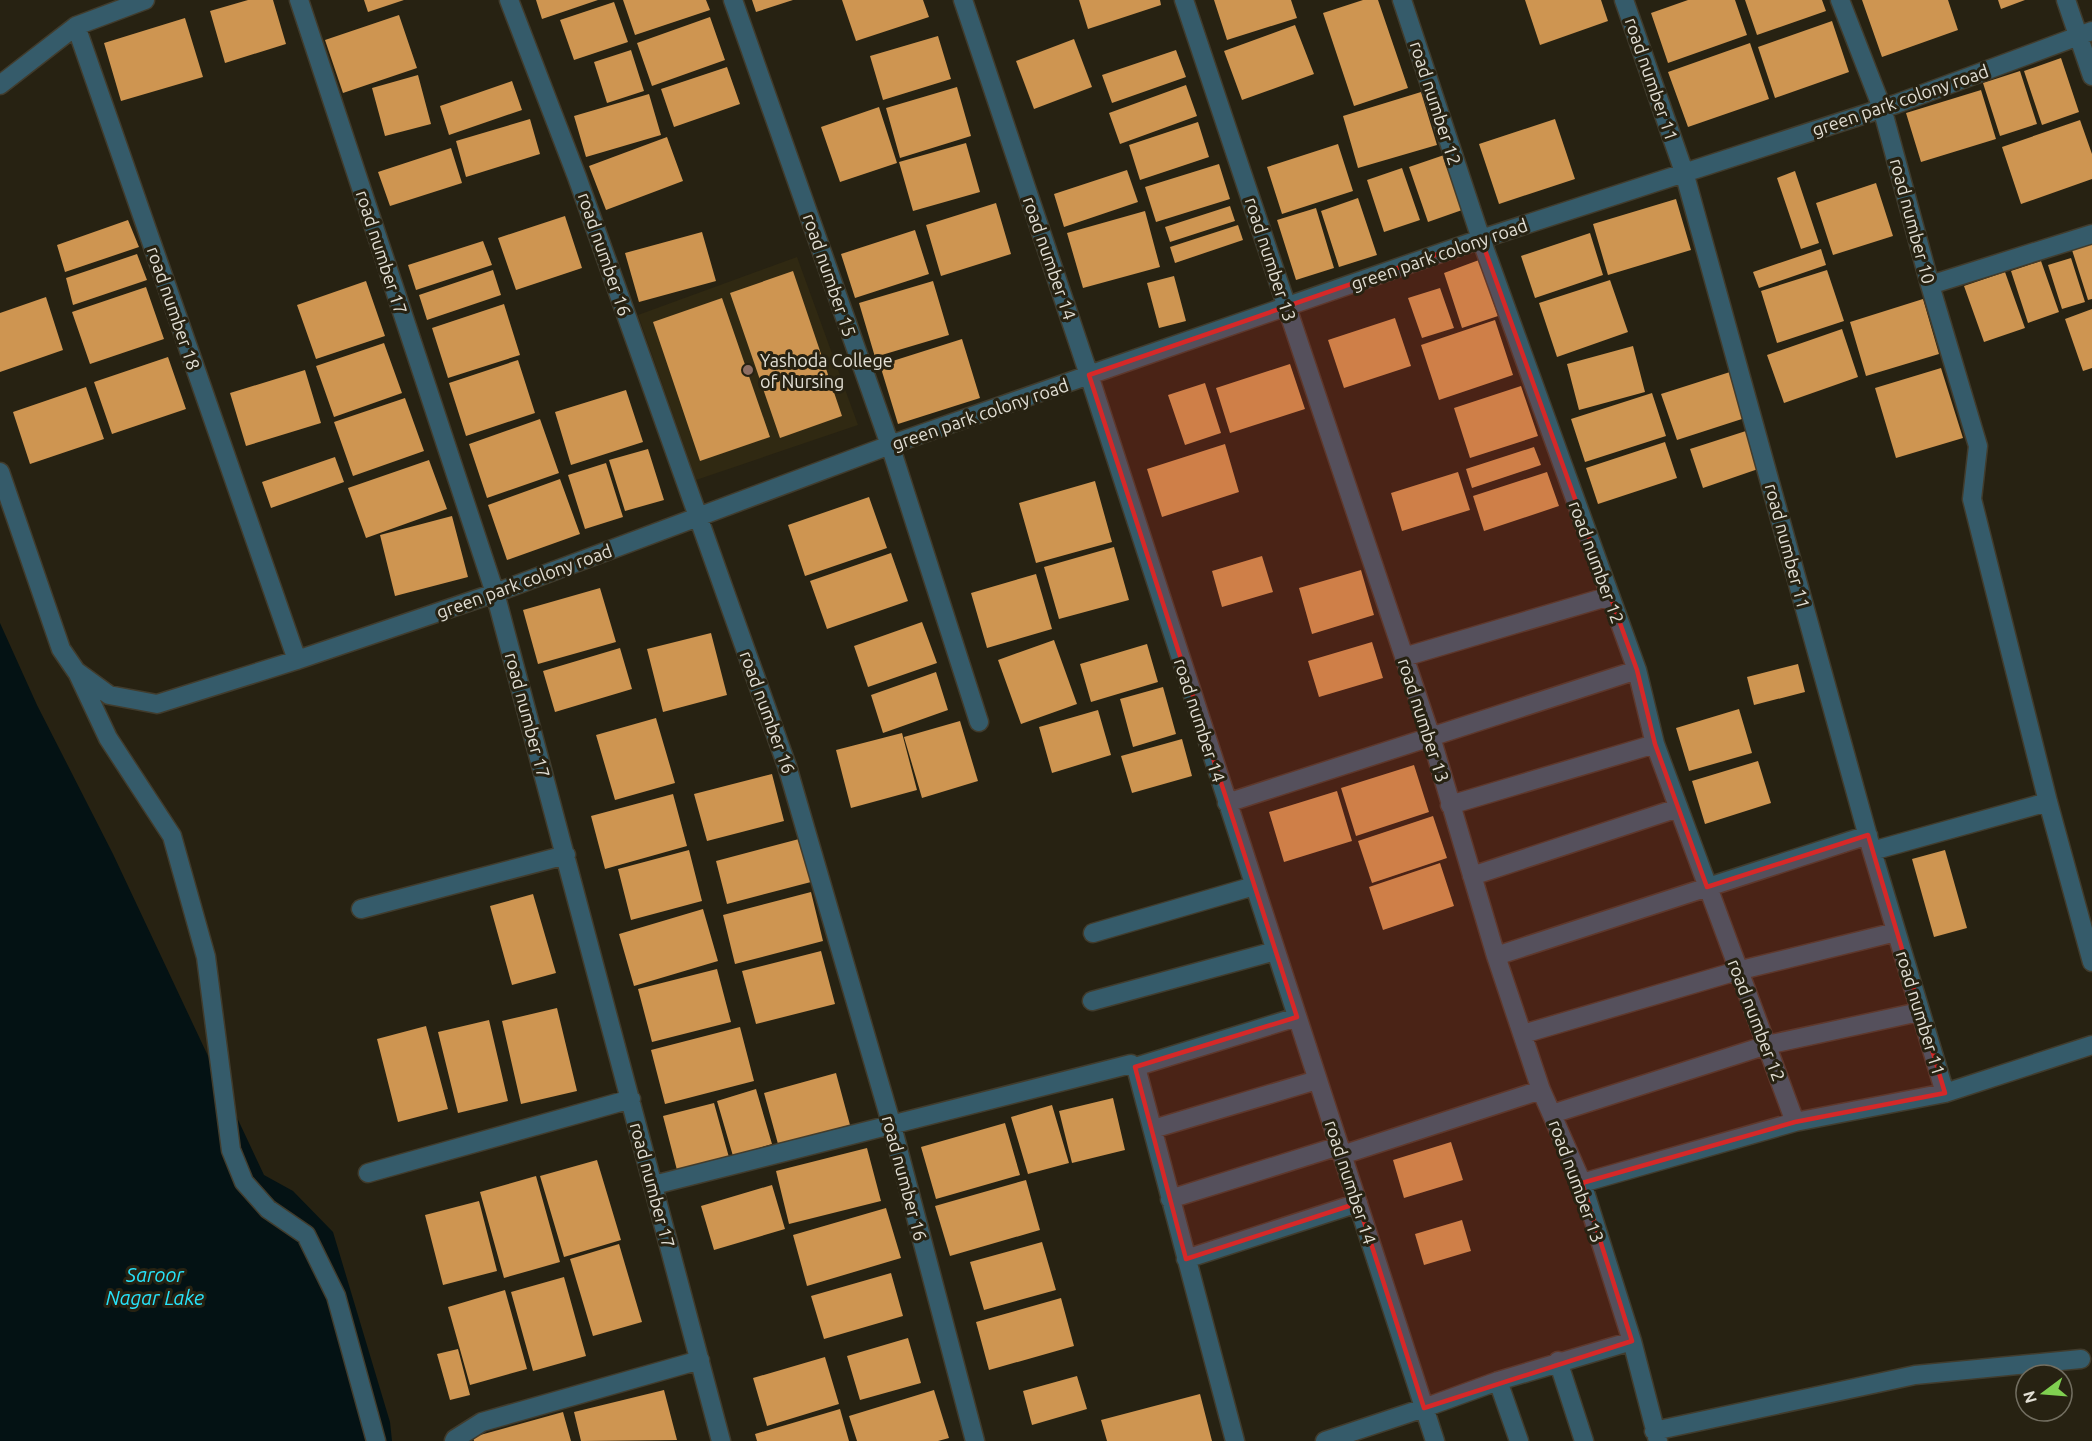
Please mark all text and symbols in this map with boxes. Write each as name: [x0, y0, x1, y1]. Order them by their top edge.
street label: road number 11: [1622, 15, 1682, 143]
street label: road number 12: [1407, 39, 1465, 167]
street label: green park colony road: [1809, 60, 1991, 140]
street label: road number 10: [1887, 156, 1939, 286]
street label: road number 17: [353, 188, 411, 316]
street label: road number 16: [575, 190, 635, 318]
street label: road number 14: [1020, 194, 1080, 322]
street label: road number 13: [1242, 195, 1300, 323]
street label: road number 15: [800, 211, 860, 339]
street label: green park colony road: [1348, 214, 1530, 294]
street label: road number 18: [144, 244, 204, 372]
place label: Yashoda College of Nursing: [760, 350, 893, 391]
marker: Yashoda College of Nursing: [741, 363, 755, 377]
street label: green park colony road: [889, 374, 1071, 454]
street label: road number 11: [1762, 481, 1814, 611]
street label: road number 12: [1566, 498, 1628, 626]
street label: green park colony road: [433, 540, 615, 622]
street label: road number 16: [737, 648, 799, 776]
street label: road number 17: [502, 650, 554, 780]
street label: road number 14: [1171, 656, 1229, 784]
street label: road number 13: [1395, 656, 1453, 784]
street label: road number 11: [1893, 948, 1949, 1078]
street label: road number 12: [1725, 956, 1789, 1084]
street label: road number 16: [879, 1113, 931, 1243]
street label: road number 13: [1546, 1117, 1608, 1245]
street label: road number 14: [1322, 1118, 1380, 1246]
street label: road number 17: [627, 1120, 679, 1250]
water label: Saroor Nagar Lake: [106, 1263, 204, 1309]
north arrow: [2014, 1363, 2074, 1423]
text: N: [2019, 1389, 2040, 1405]

